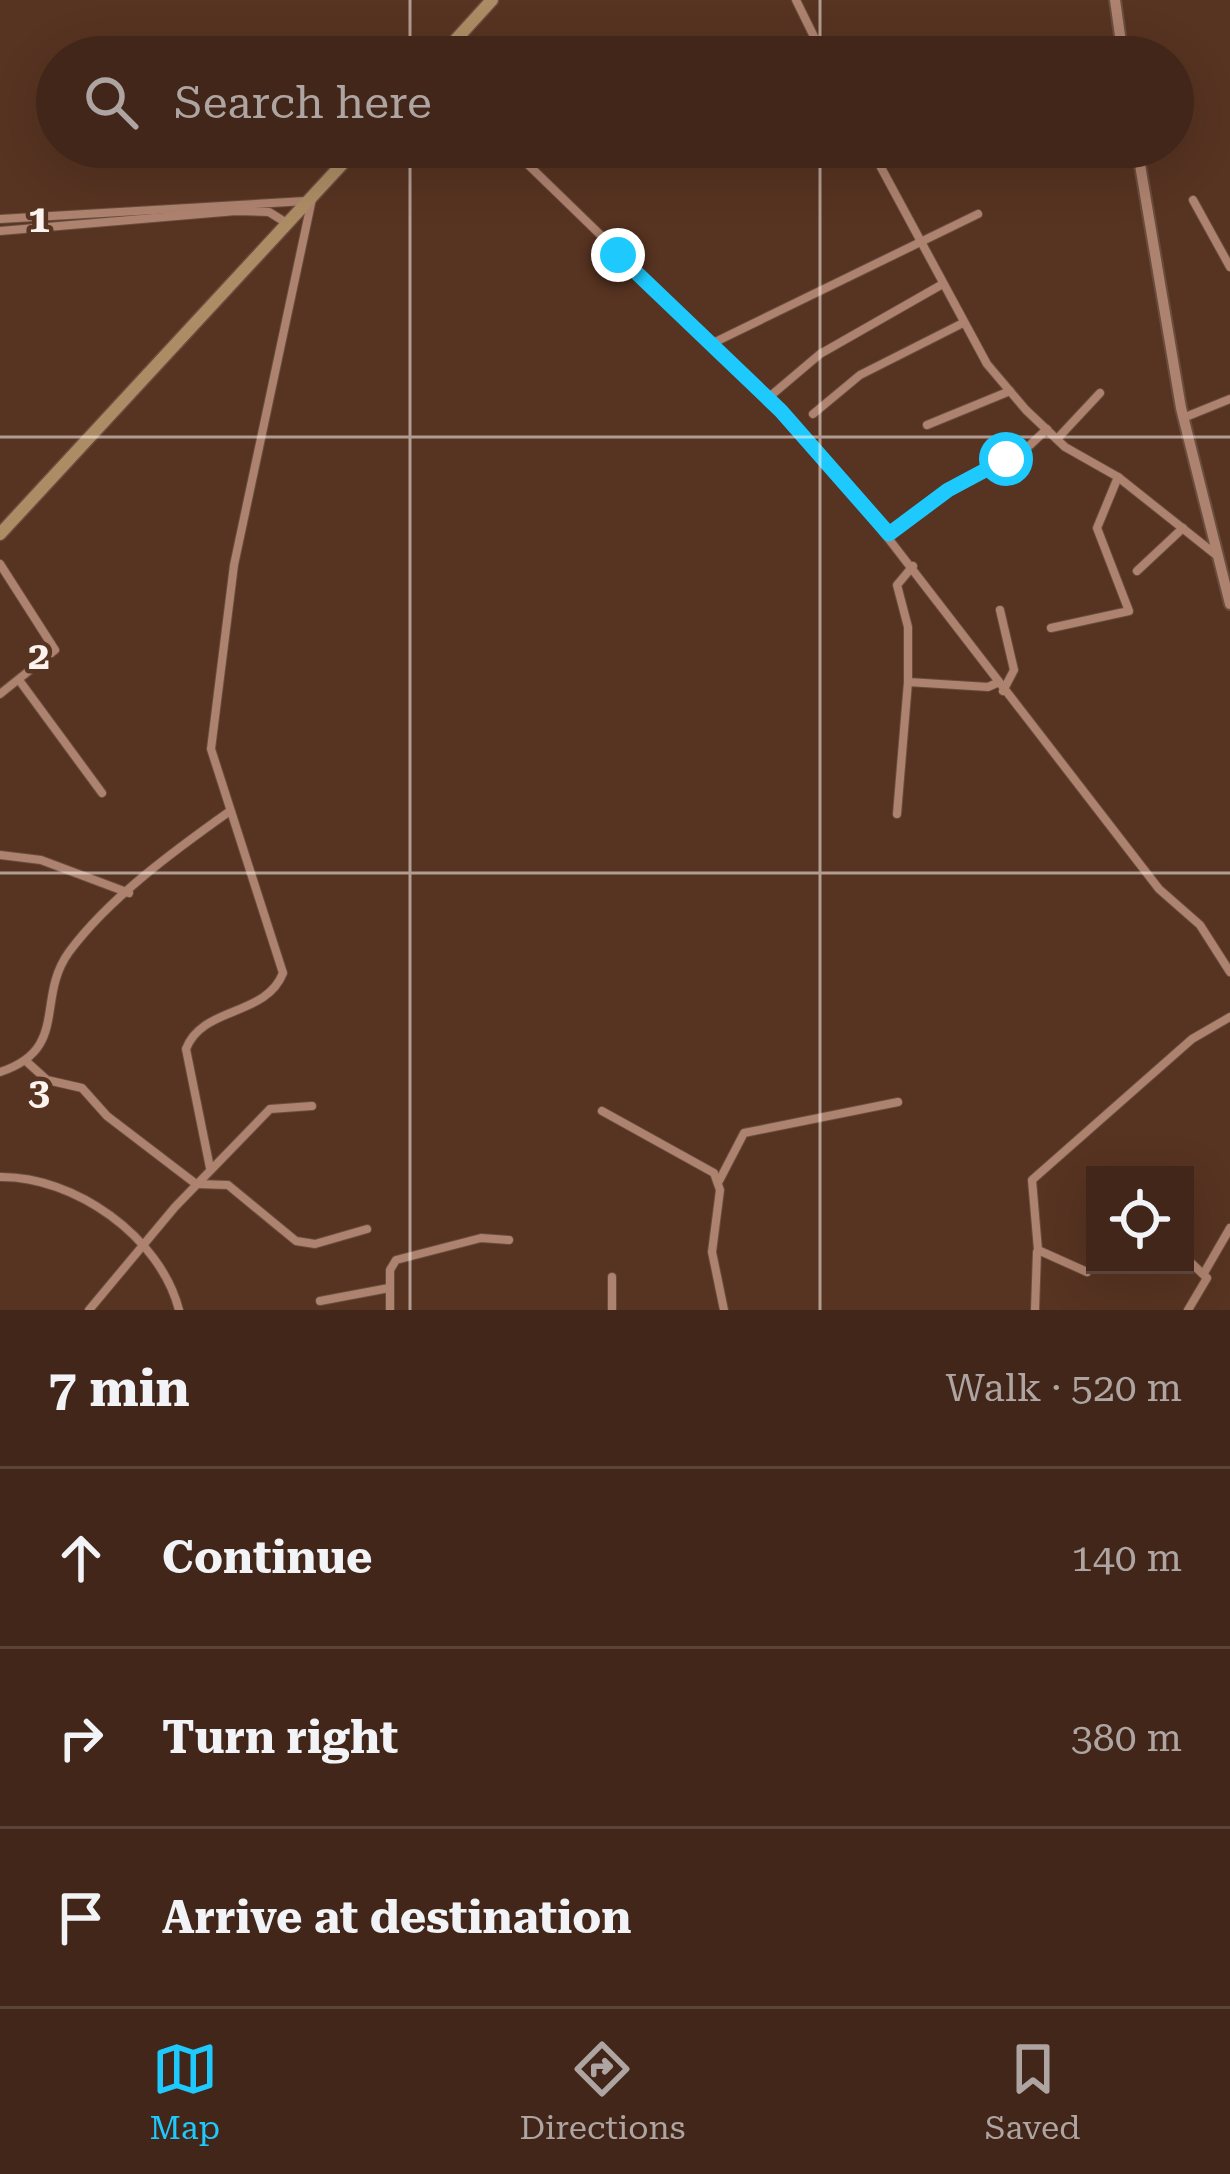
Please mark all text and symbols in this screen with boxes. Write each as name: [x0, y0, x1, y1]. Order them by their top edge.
search box: [36, 36, 1194, 168]
icon: search: [78, 69, 144, 135]
text: Search here: [174, 76, 432, 129]
text: 1: [28, 196, 50, 242]
route end: [591, 228, 645, 282]
route start: [979, 432, 1033, 486]
text: 2: [28, 633, 50, 679]
text: 3: [28, 1069, 50, 1115]
map controls: [1086, 1166, 1194, 1274]
button: locate: [1086, 1166, 1194, 1274]
text: 7 min: [48, 1359, 190, 1418]
text: Walk · 520 m: [946, 1365, 1182, 1411]
icon: ahead: [48, 1525, 114, 1591]
text: Continue: [162, 1531, 373, 1584]
text: 140 m: [1071, 1535, 1182, 1581]
icon: right: [48, 1705, 114, 1771]
text: Turn right: [162, 1711, 398, 1764]
text: 380 m: [1071, 1715, 1182, 1761]
icon: arrive: [48, 1885, 114, 1951]
text: Arrive at destination: [162, 1891, 631, 1944]
tab: Map: [150, 2036, 220, 2147]
tab: Directions: [519, 2036, 685, 2147]
tab: Saved: [985, 2036, 1080, 2147]

